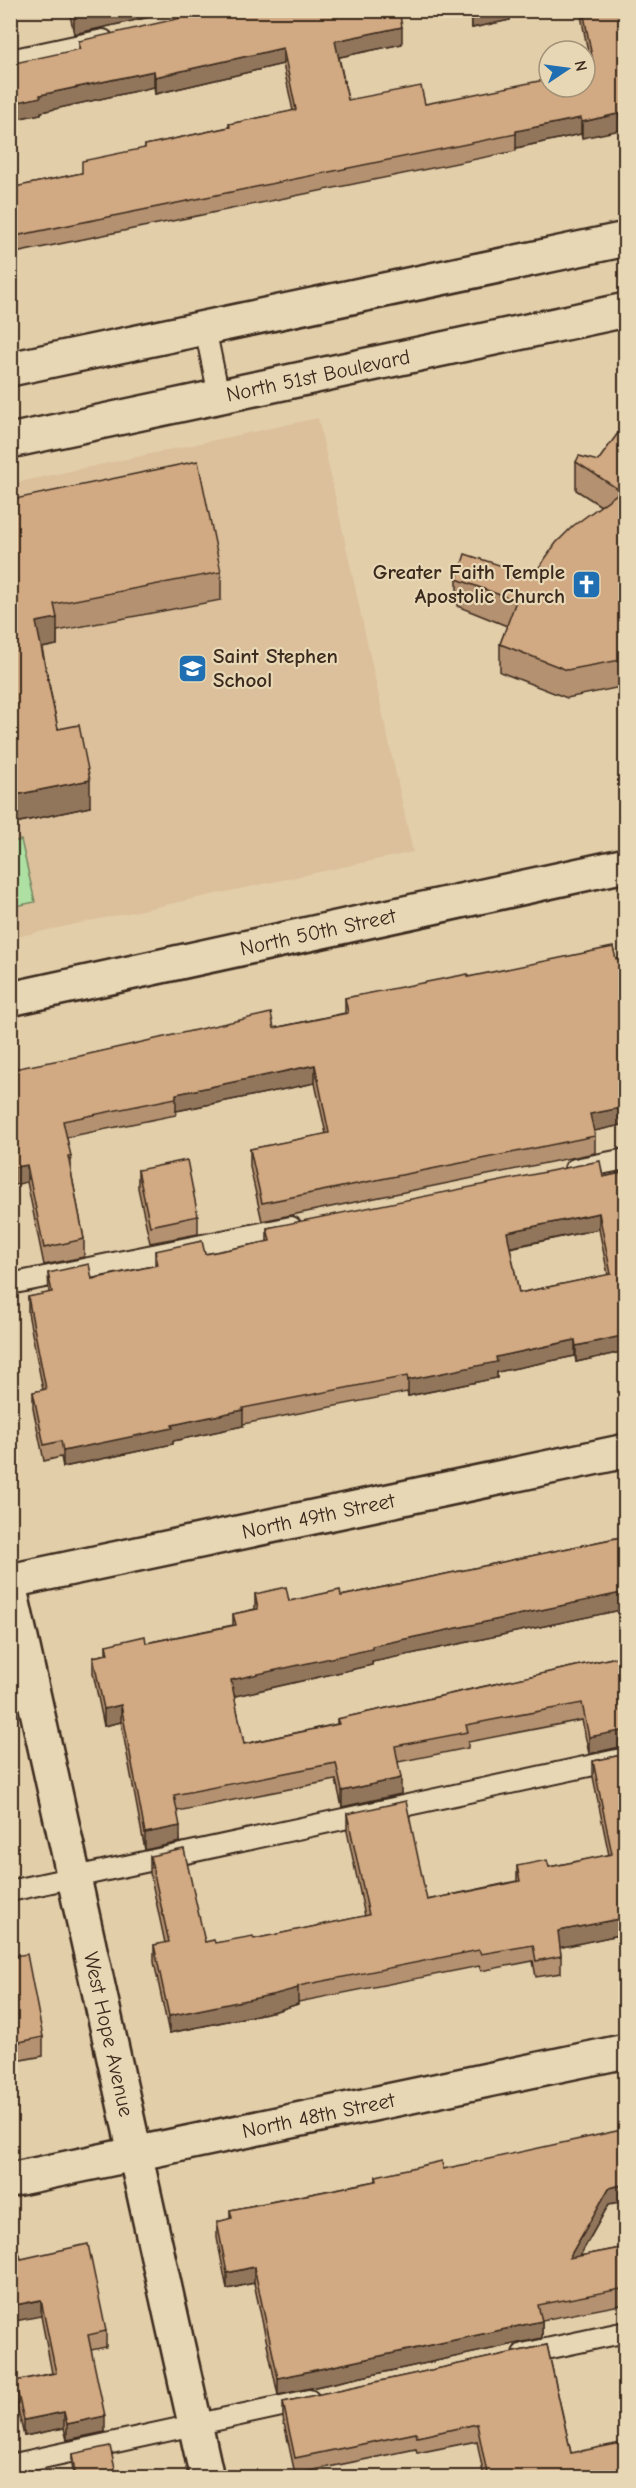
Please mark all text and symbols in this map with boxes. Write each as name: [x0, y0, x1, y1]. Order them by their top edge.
north arrow: [537, 39, 597, 99]
text: N: [571, 59, 591, 73]
street label: North 51st Boulevard: [224, 344, 412, 407]
place label: Greater Faith Temple Apostolic Church: [373, 560, 565, 608]
church icon: Greater Faith Temple Apostolic Church: [570, 568, 602, 600]
place label: Saint Stephen School: [213, 644, 338, 692]
school or university icon: Saint Stephen School: [176, 652, 208, 684]
street label: North 50th Street: [238, 903, 399, 961]
street label: North 49th Street: [239, 1488, 398, 1544]
street label: West Hope Avenue: [79, 1950, 139, 2119]
street label: North 48th Street: [240, 2088, 398, 2143]

